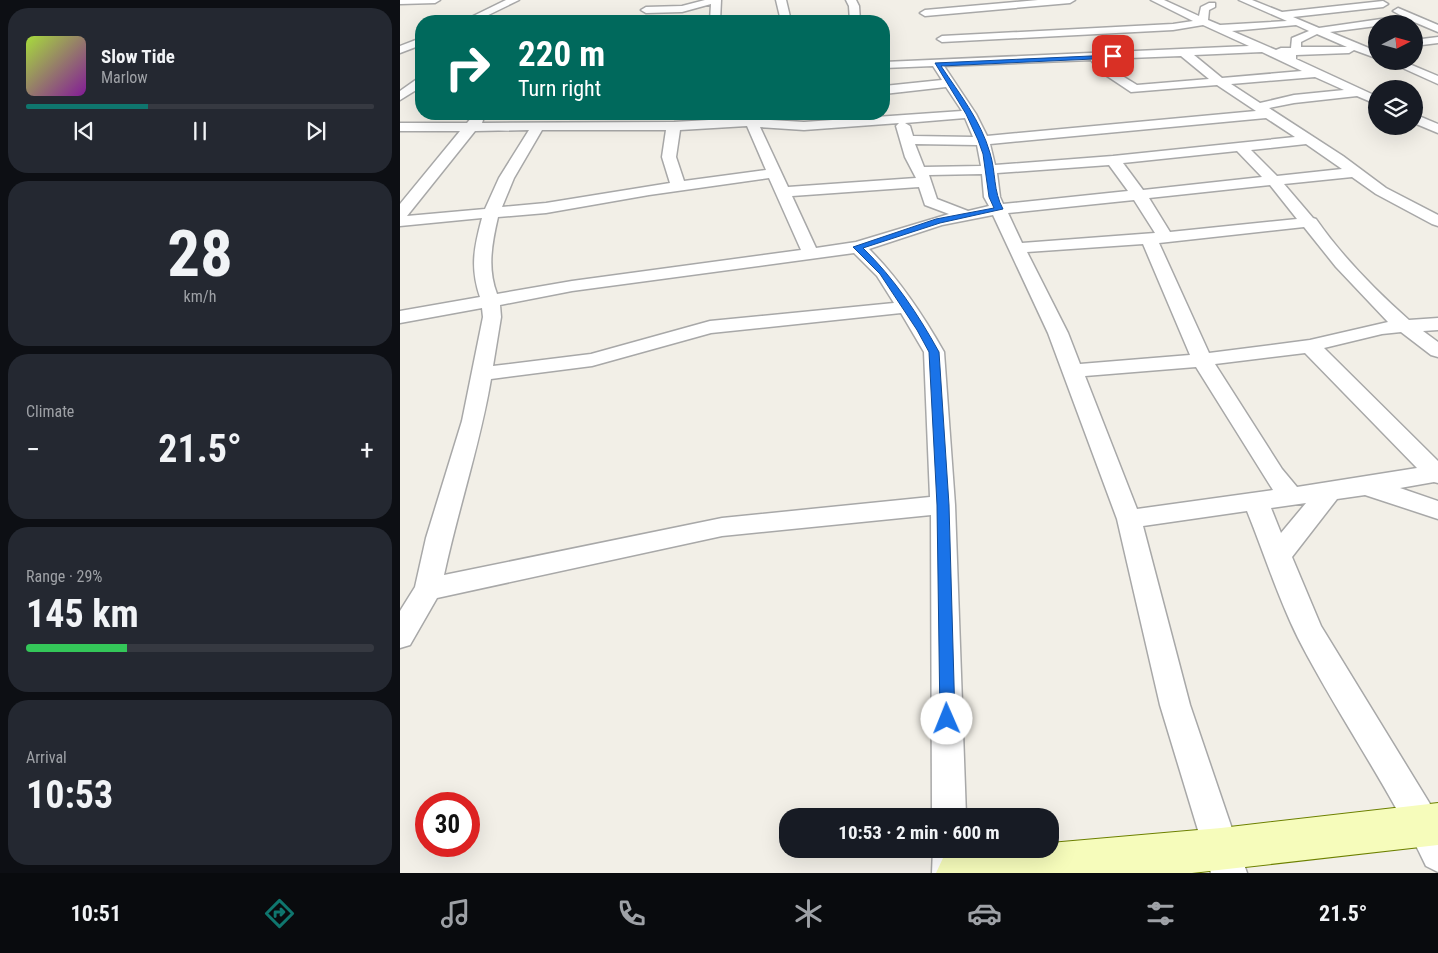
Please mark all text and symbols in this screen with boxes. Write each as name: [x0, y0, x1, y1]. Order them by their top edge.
north arrow: [1368, 15, 1422, 70]
map controls: [1368, 15, 1423, 135]
text: 220 m: [518, 34, 605, 75]
icon: right: [435, 35, 500, 100]
pin: [1092, 35, 1134, 77]
icon: arrive: [1099, 42, 1127, 70]
text: Slow Tide: [101, 45, 175, 68]
text: Marlow: [101, 68, 148, 87]
text: Turn right: [518, 76, 601, 101]
button: layers: [1368, 80, 1423, 135]
icon: previous: [70, 117, 98, 145]
icon: pause: [186, 117, 214, 145]
icon: next: [302, 117, 330, 145]
text: 28: [167, 216, 233, 292]
text: km/h: [184, 287, 216, 306]
text: Climate: [26, 402, 74, 421]
text: 21.5°: [158, 427, 242, 471]
text: −: [26, 433, 40, 466]
text: +: [360, 433, 374, 466]
text: Range · 29%: [26, 567, 102, 586]
text: 145 km: [26, 592, 139, 636]
position arrow: [920, 692, 972, 744]
text: Arrival: [26, 748, 67, 767]
text: 10:53: [26, 773, 113, 817]
speed limit sign: 30: [415, 792, 480, 857]
text: 10:53 · 2 min · 600 m: [838, 821, 1000, 844]
icon: directions: [262, 896, 297, 931]
icon: music: [438, 896, 473, 931]
icon: phone: [614, 896, 649, 931]
icon: climate: [791, 896, 826, 931]
icon: car: [967, 896, 1002, 931]
icon: filters: [1143, 896, 1178, 931]
text: 10:51: [71, 901, 121, 926]
text: 21.5°: [1319, 901, 1367, 926]

